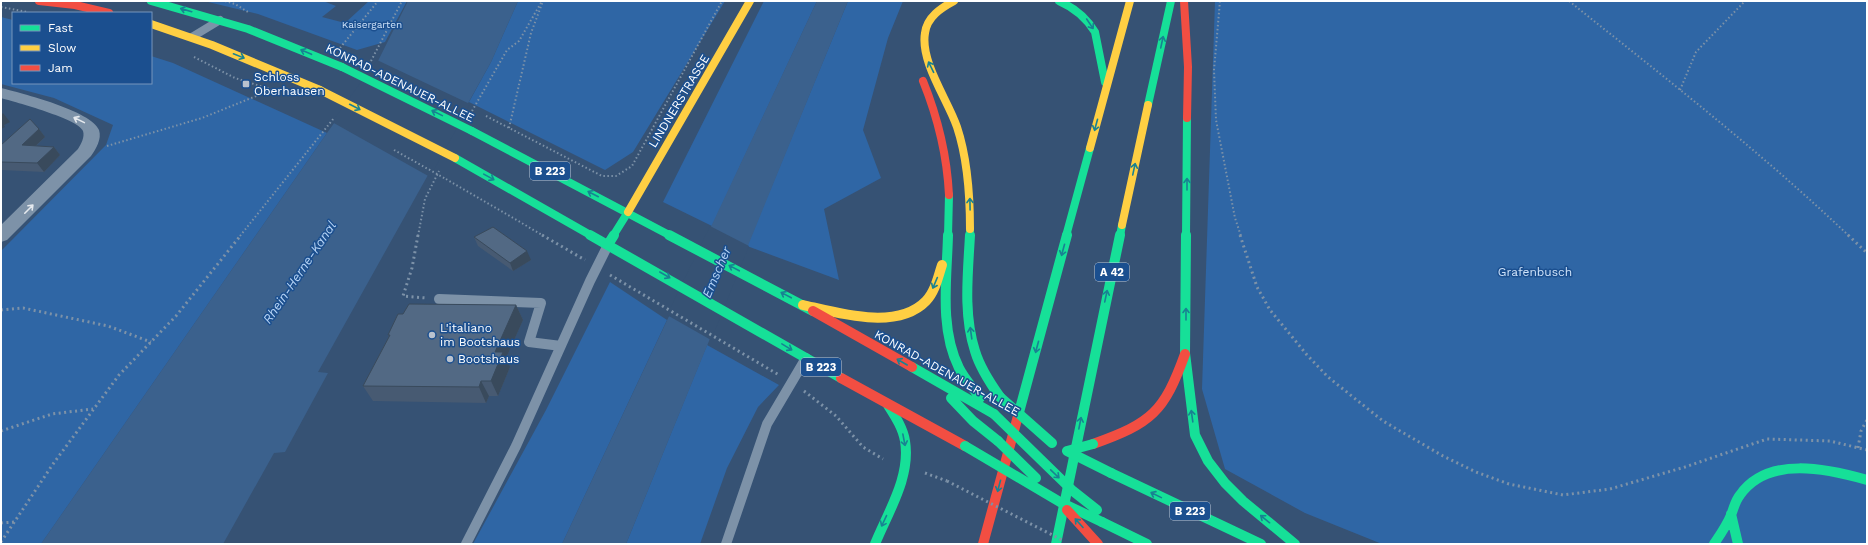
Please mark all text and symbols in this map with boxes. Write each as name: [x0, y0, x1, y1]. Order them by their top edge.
one-way arrow: [179, 6, 192, 13]
legend: [12, 12, 152, 84]
one-way arrow: [1086, 18, 1094, 29]
park label: Kaisergarten: [342, 19, 402, 30]
text: Fast: [48, 21, 73, 35]
one-way arrow: [1159, 36, 1167, 49]
text: Slow: [48, 41, 76, 55]
street label: KONRAD-ADENAUER-ALLEE: [323, 41, 477, 125]
one-way arrow: [301, 48, 313, 55]
one-way arrow: [233, 52, 245, 60]
street label: LINDNERSTRASSE: [646, 52, 712, 150]
text: Jam: [48, 61, 73, 75]
one-way arrow: [927, 61, 934, 73]
place label: Schloss Oberhausen: [254, 70, 325, 98]
marker: Schloss Oberhausen: [241, 79, 251, 89]
one-way arrow: [348, 104, 360, 112]
one-way arrow: [431, 109, 443, 116]
one-way arrow: [73, 116, 85, 123]
one-way arrow: [1092, 118, 1099, 131]
road number: B 223: [530, 162, 570, 180]
one-way arrow: [1131, 163, 1139, 176]
one-way arrow: [483, 174, 495, 181]
one-way arrow: [1183, 178, 1191, 191]
one-way arrow: [587, 190, 599, 197]
one-way arrow: [967, 198, 974, 211]
one-way arrow: [24, 204, 34, 214]
water label: Rhein-Herne-Kanal: [260, 218, 339, 326]
one-way arrow: [1058, 243, 1066, 256]
water label: Emscher: [699, 244, 734, 300]
road number: A 42: [1095, 263, 1129, 281]
one-way arrow: [729, 264, 741, 271]
park label: Grafenbusch: [1498, 265, 1572, 279]
one-way arrow: [658, 272, 670, 280]
one-way arrow: [931, 277, 938, 289]
one-way arrow: [1103, 290, 1111, 303]
one-way arrow: [780, 291, 792, 299]
one-way arrow: [1182, 308, 1190, 321]
place label: L'italiano im Bootshaus: [440, 321, 520, 349]
street label: KONRAD-ADENAUER-ALLEE: [872, 327, 1022, 419]
one-way arrow: [967, 327, 975, 340]
marker: L'italiano im Bootshaus: [427, 330, 437, 340]
one-way arrow: [1032, 340, 1040, 353]
one-way arrow: [781, 344, 793, 352]
place label: Bootshaus: [458, 352, 519, 366]
marker: Bootshaus: [445, 354, 455, 364]
road number: B 223: [801, 358, 841, 376]
one-way arrow: [896, 358, 908, 366]
one-way arrow: [1188, 410, 1196, 423]
one-way arrow: [1077, 417, 1085, 430]
one-way arrow: [900, 433, 908, 446]
one-way arrow: [1050, 469, 1060, 479]
one-way arrow: [995, 479, 1002, 492]
one-way arrow: [1150, 491, 1162, 498]
road number: B 223: [1170, 502, 1210, 520]
one-way arrow: [880, 515, 887, 527]
one-way arrow: [1260, 515, 1271, 523]
one-way arrow: [1074, 518, 1084, 528]

